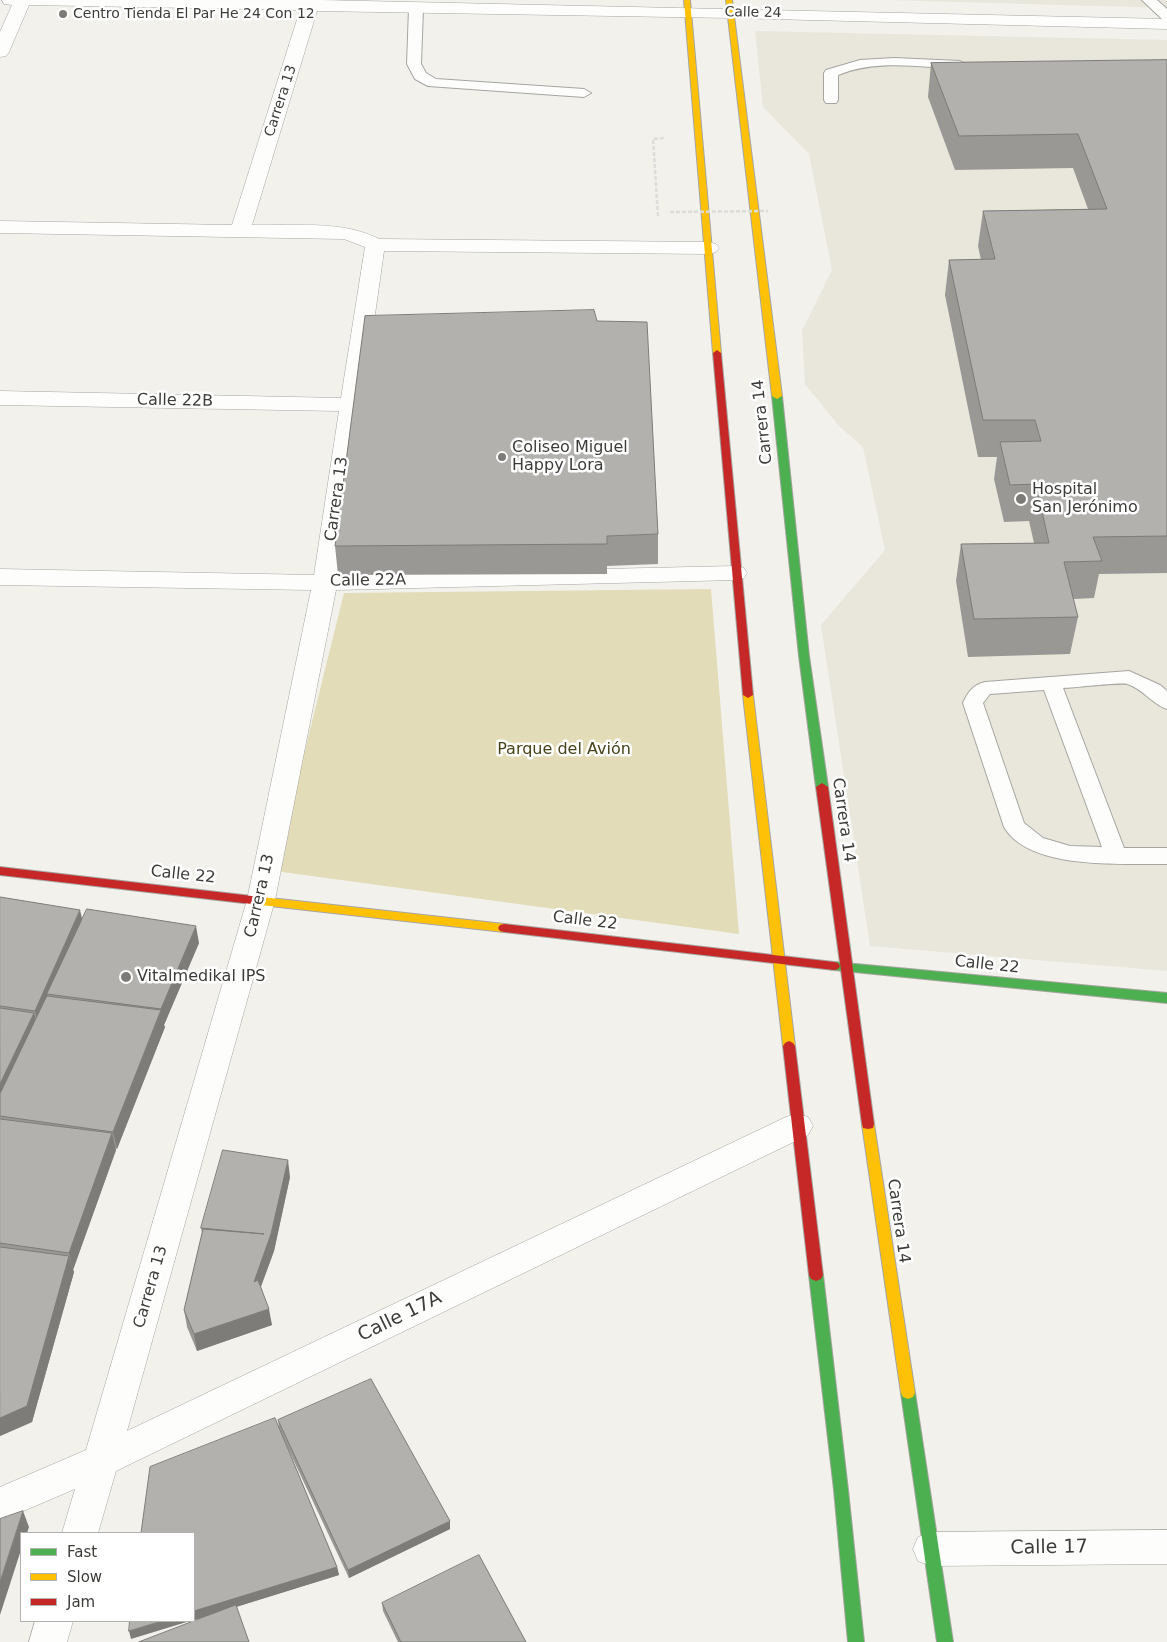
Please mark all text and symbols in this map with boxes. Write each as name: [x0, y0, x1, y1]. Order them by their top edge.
street label: Calle 24: [724, 4, 782, 22]
place label: Centro Tienda El Par He 24 Con 12: [73, 6, 315, 22]
marker: Centro Tienda El Par He 24 Con 12: [57, 8, 69, 20]
street label: Carrera 13: [261, 63, 301, 139]
street label: Carrera 14: [749, 379, 777, 465]
street label: Calle 22B: [137, 391, 213, 411]
place label: Coliseo Miguel Happy Lora: [512, 438, 628, 476]
marker: Coliseo Miguel Happy Lora: [496, 451, 508, 463]
street label: Carrera 13: [322, 455, 352, 543]
place label: Hospital San Jerónimo: [1032, 480, 1138, 518]
marker: Hospital San Jerónimo: [1014, 492, 1028, 506]
street label: Calle 22A: [330, 571, 406, 591]
park label: Parque del Avión: [497, 740, 631, 760]
street label: Carrera 14: [828, 776, 858, 864]
street label: Carrera 13: [241, 852, 279, 940]
street label: Calle 22: [150, 862, 216, 888]
street label: Calle 22: [551, 908, 619, 934]
street label: Calle 22: [954, 952, 1020, 978]
place label: Vitalmedikal IPS: [137, 967, 265, 987]
marker: Vitalmedikal IPS: [119, 970, 133, 984]
street label: Carrera 14: [883, 1177, 913, 1265]
street label: Carrera 13: [130, 1243, 172, 1331]
street label: Calle 17A: [354, 1287, 446, 1347]
legend: [20, 1532, 195, 1622]
street label: Calle 17: [1010, 1536, 1088, 1560]
text: Fast: [67, 1543, 97, 1561]
text: Slow: [67, 1568, 102, 1586]
text: Jam: [67, 1593, 95, 1611]

